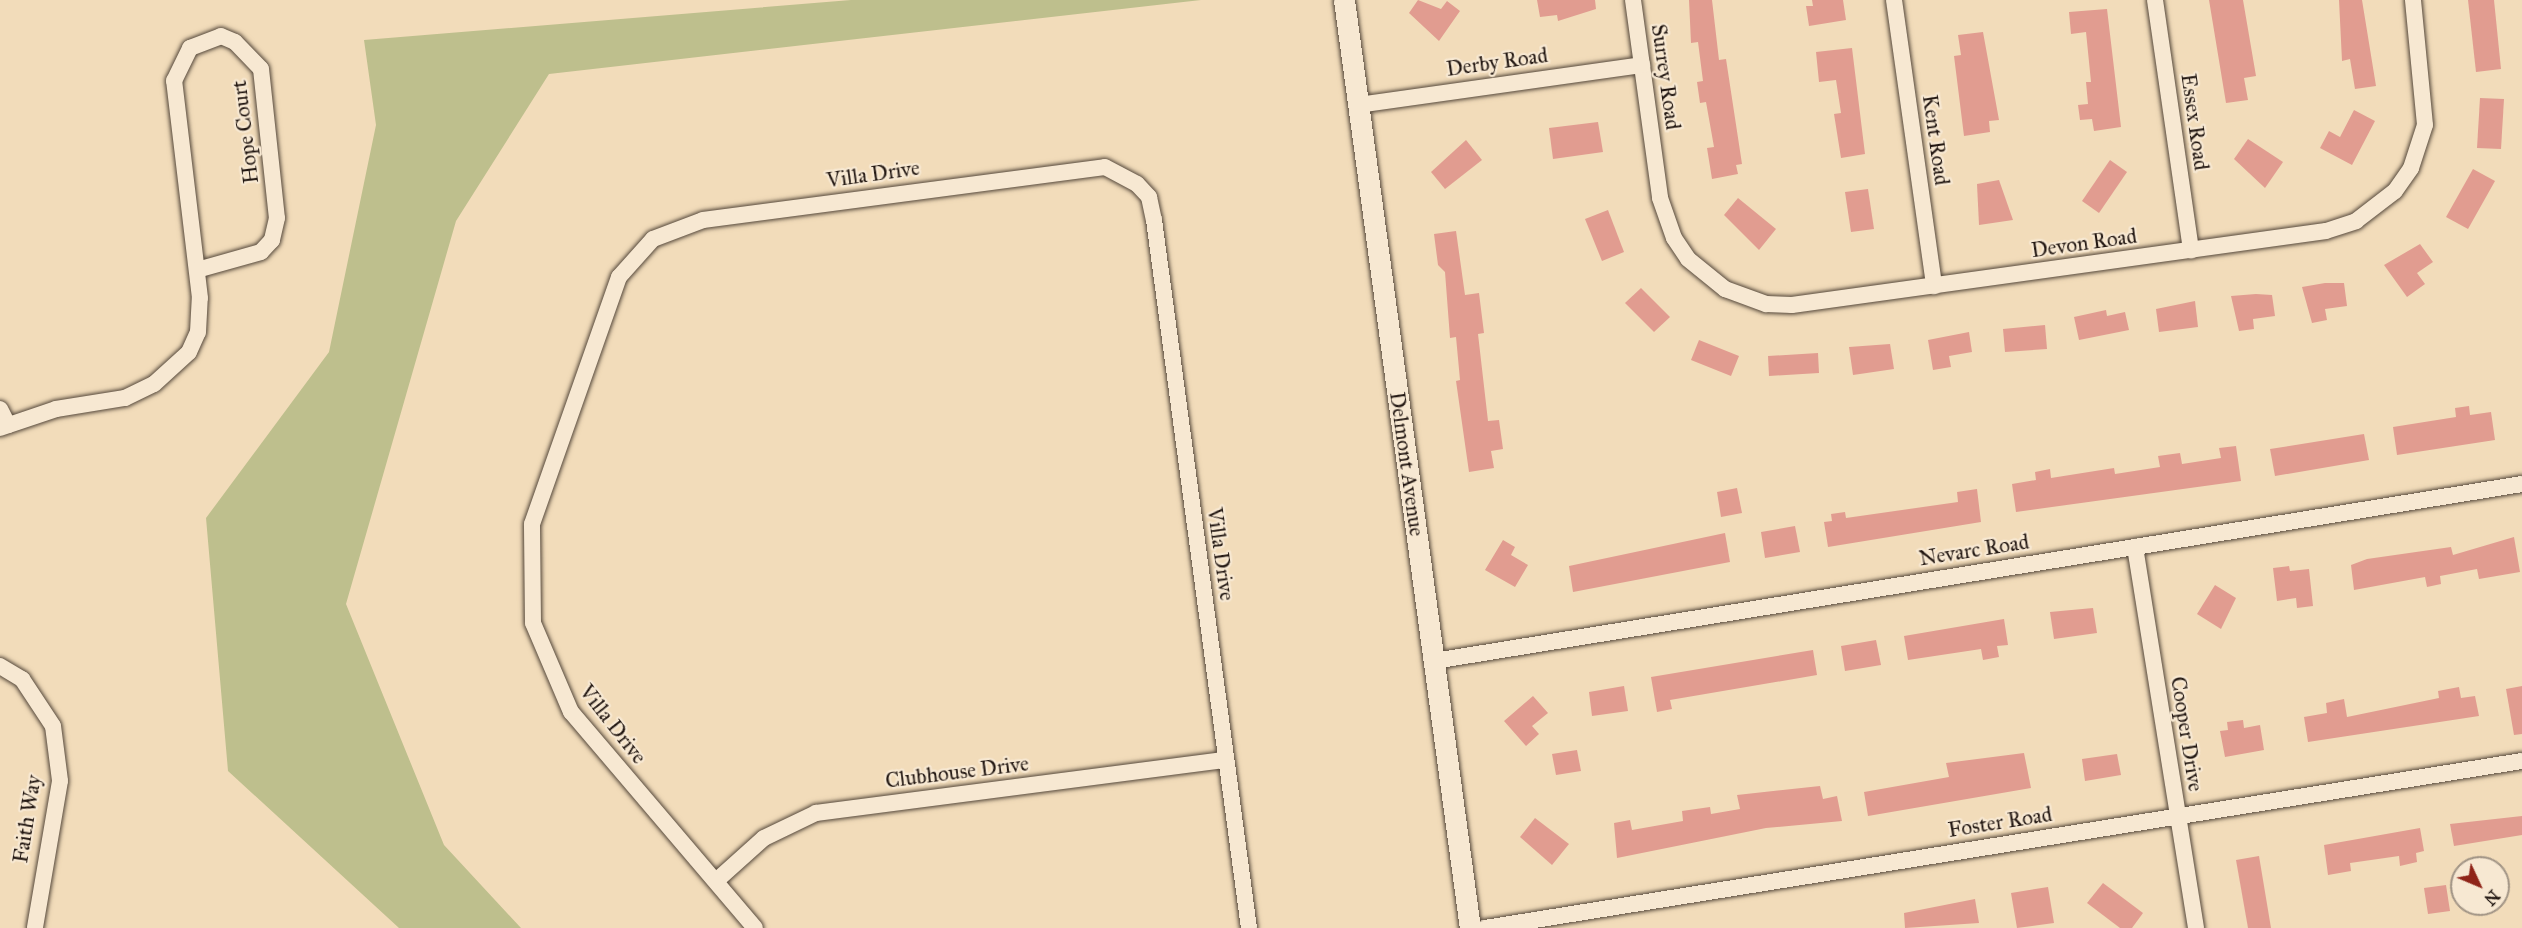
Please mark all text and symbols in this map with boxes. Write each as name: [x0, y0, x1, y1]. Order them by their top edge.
street label: Surrey Road: [1646, 22, 1686, 132]
street label: Derby Road: [1445, 42, 1549, 82]
street label: Essex Road: [2176, 72, 2214, 172]
street label: Hope Court: [226, 79, 264, 185]
street label: Kent Road: [1917, 93, 1955, 187]
street label: Villa Drive: [825, 155, 921, 193]
street label: Devon Road: [2030, 223, 2138, 263]
street label: Delmont Avenue: [1384, 390, 1430, 538]
street label: Villa Drive: [1202, 506, 1240, 602]
street label: Nevarc Road: [1917, 529, 2031, 571]
street label: Cooper Drive: [2165, 675, 2209, 793]
street label: Villa Drive: [574, 679, 652, 769]
street label: Clubhouse Drive: [884, 751, 1030, 793]
street label: Faith Way: [8, 773, 46, 865]
street label: Foster Road: [1946, 801, 2054, 843]
north arrow: [2450, 856, 2510, 916]
text: N: [2480, 886, 2503, 909]

